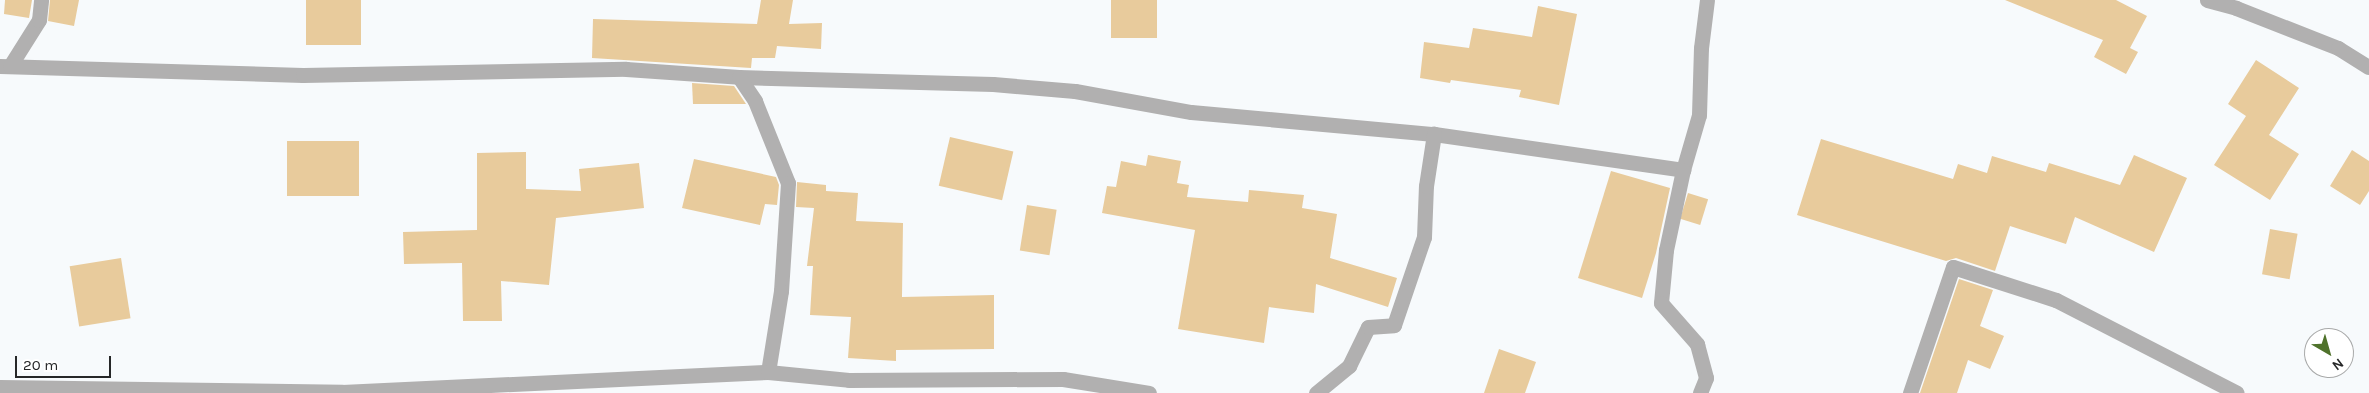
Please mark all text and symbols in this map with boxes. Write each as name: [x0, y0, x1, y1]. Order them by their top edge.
north arrow: [2304, 328, 2354, 378]
scale bar: [18, 346, 114, 378]
text: N: [2329, 355, 2347, 374]
text: 20 m: [23, 356, 58, 374]

